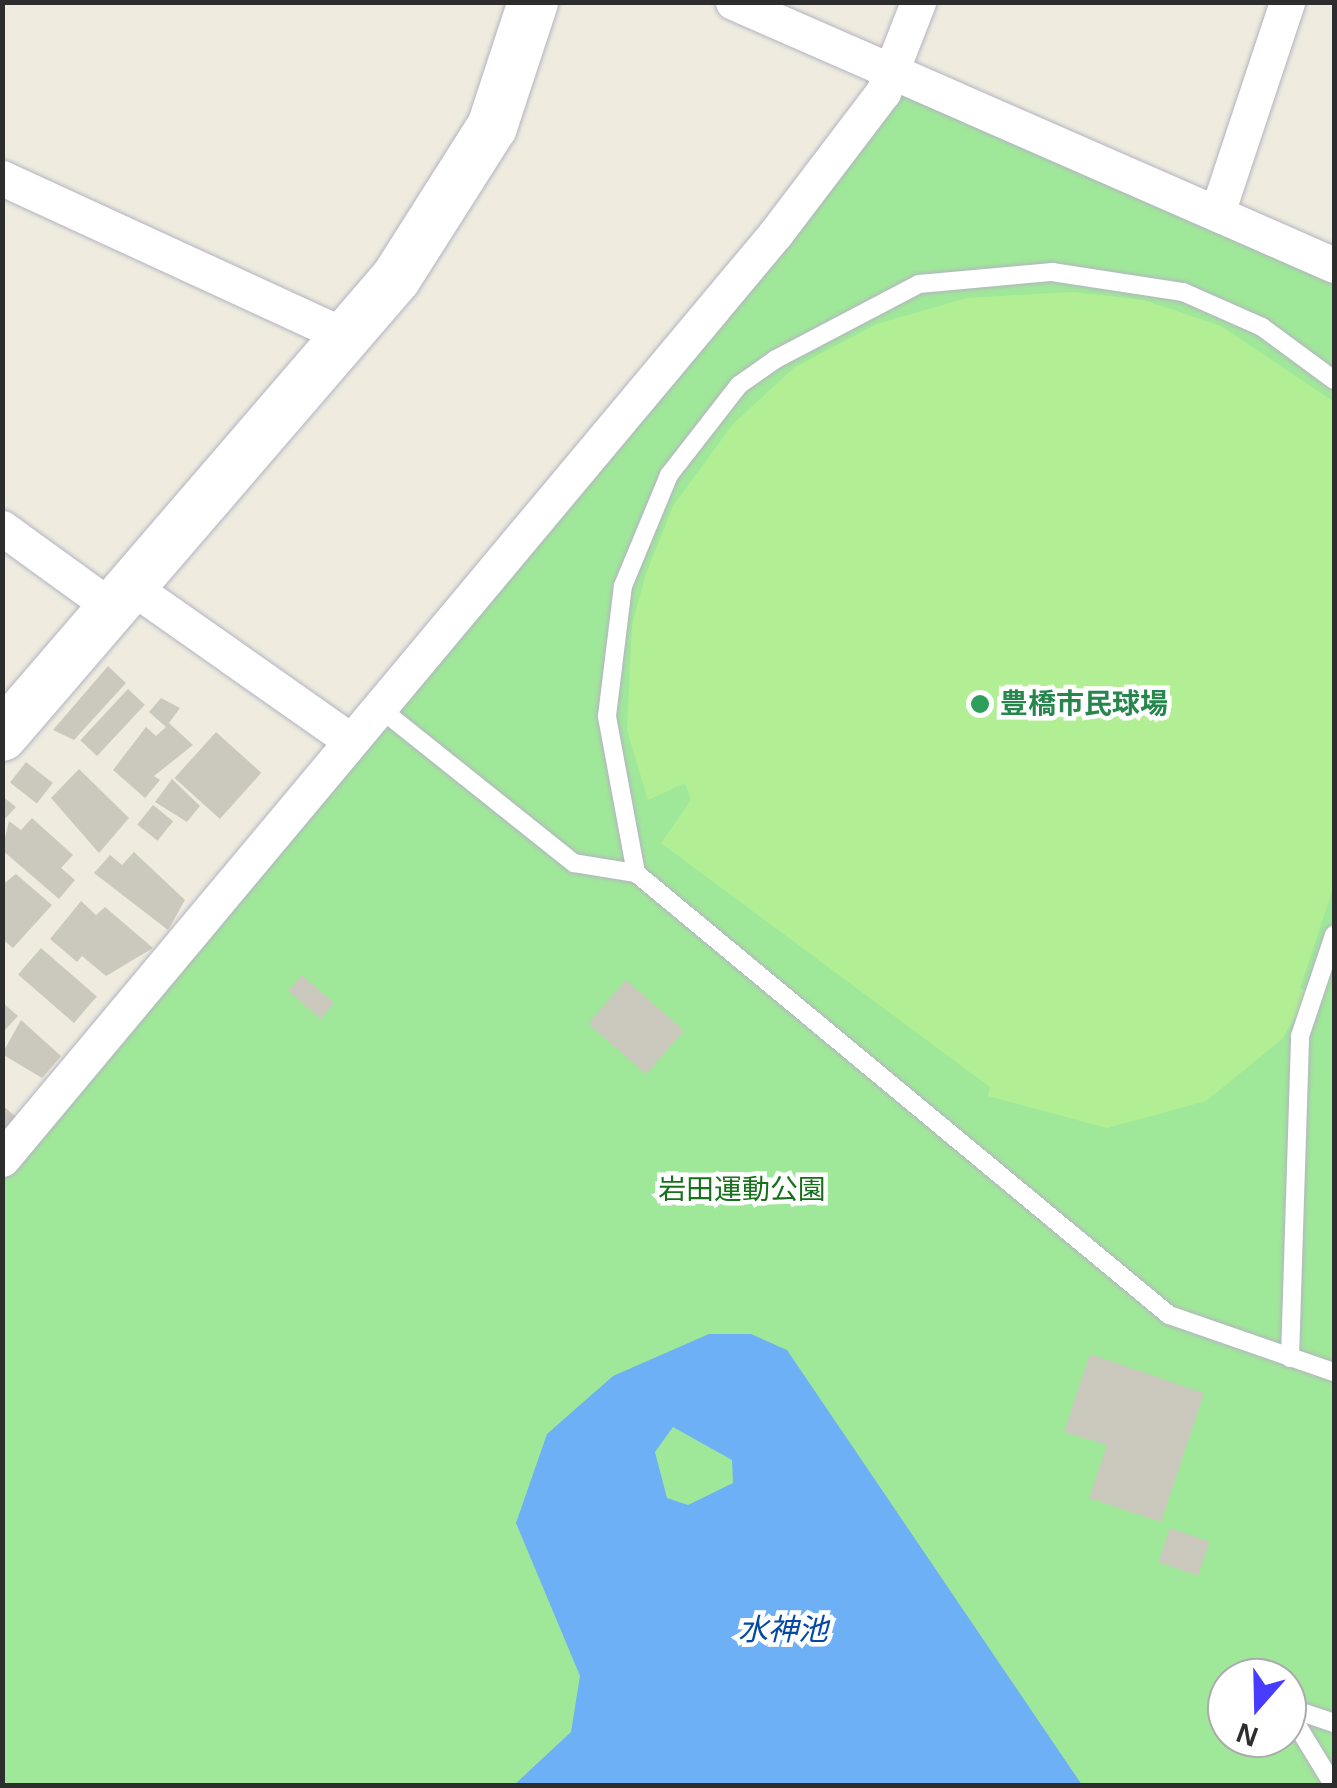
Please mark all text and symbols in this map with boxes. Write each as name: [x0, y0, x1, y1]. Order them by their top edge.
place label: 豊橋市民球場: [1000, 687, 1168, 721]
marker: 豊橋市民球場: [969, 693, 991, 715]
park label: 岩田運動公園: [658, 1173, 826, 1207]
water label: 水神池: [738, 1612, 828, 1648]
north arrow: [1207, 1658, 1307, 1758]
text: N: [1232, 1717, 1262, 1753]

